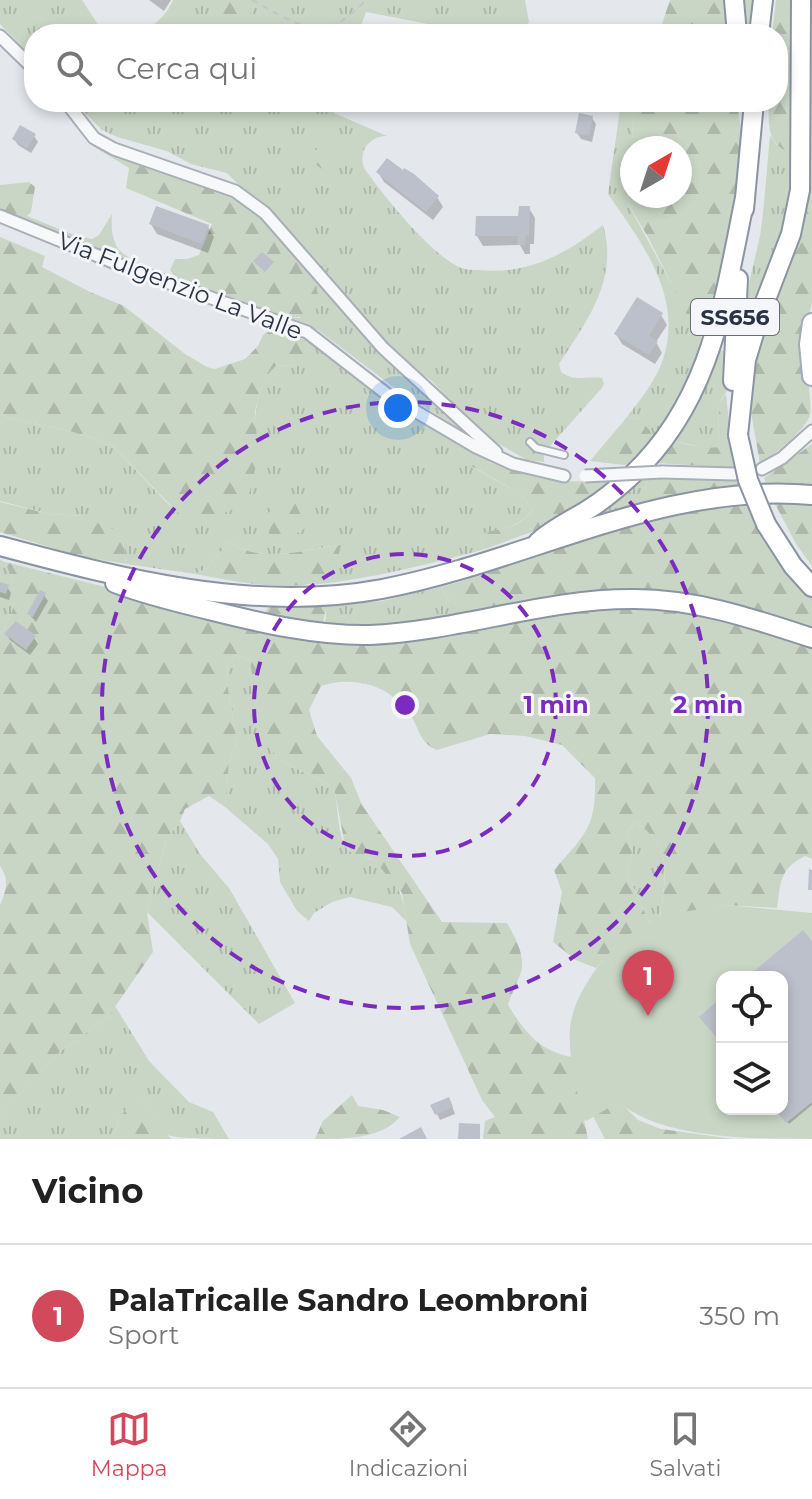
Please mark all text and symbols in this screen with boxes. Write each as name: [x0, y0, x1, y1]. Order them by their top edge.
search box: [24, 24, 788, 112]
icon: search: [52, 46, 96, 90]
text: Cerca qui: [116, 50, 257, 87]
north arrow: [620, 136, 692, 208]
street label: Via Fulgenzio La Valle: [54, 226, 306, 346]
road number: SS656: [691, 299, 779, 335]
your location: [378, 388, 418, 428]
text: 1 min: [523, 690, 589, 719]
text: 2 min: [673, 690, 743, 719]
centre of rings: [391, 691, 419, 719]
pin: 1: [622, 950, 674, 1016]
map controls: [716, 971, 788, 1115]
button: locate: [716, 971, 788, 1043]
button: layers: [716, 1043, 788, 1115]
text: Vicino: [32, 1170, 144, 1212]
text: PalaTricalle Sandro Leombroni: [108, 1282, 588, 1319]
text: 1: [53, 1300, 63, 1332]
text: 350 m: [699, 1300, 780, 1332]
text: Sport: [108, 1319, 179, 1351]
tab: Mappa: [91, 1407, 167, 1482]
tab: Indicazioni: [349, 1407, 468, 1482]
tab: Salvati: [650, 1407, 721, 1482]

